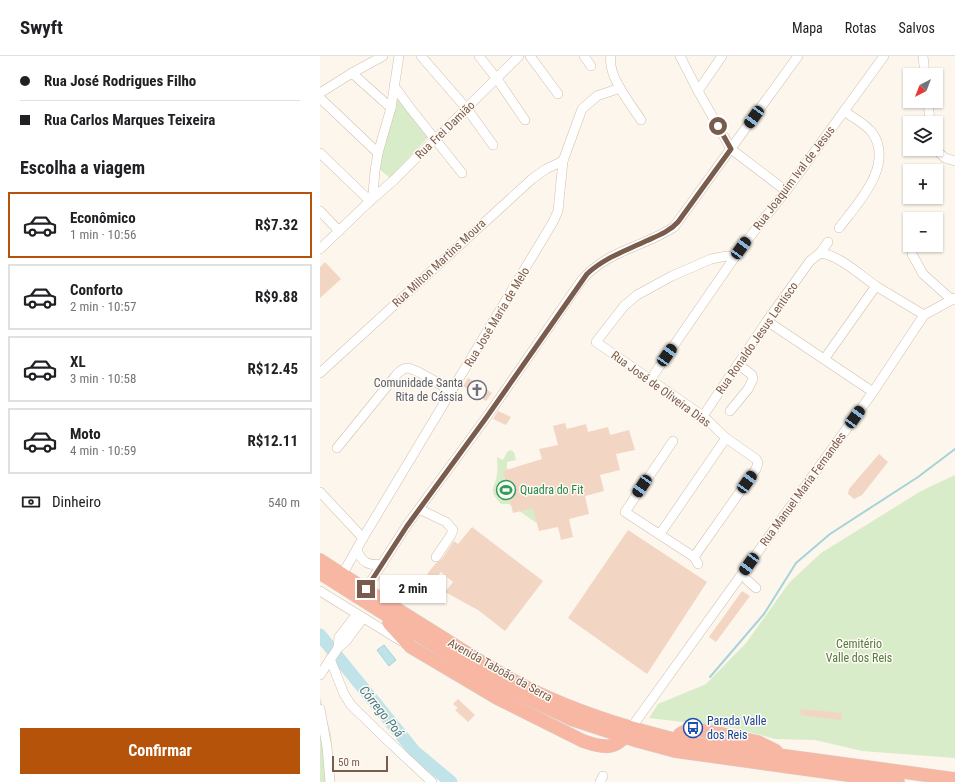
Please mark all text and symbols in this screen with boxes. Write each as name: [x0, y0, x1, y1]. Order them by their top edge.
text: Swyft: [20, 16, 63, 39]
text: Mapa: [792, 20, 823, 36]
text: Rotas: [845, 20, 877, 36]
text: Salvos: [899, 20, 935, 36]
north arrow: [903, 68, 943, 108]
map controls: [903, 68, 943, 252]
text: Rua José Rodrigues Filho: [44, 72, 196, 90]
street label: Rua Frei Damião: [412, 98, 478, 162]
car: [742, 104, 766, 130]
text: Rua Carlos Marques Teixeira: [44, 111, 215, 129]
button: layers: [903, 116, 943, 156]
route start: [709, 117, 727, 135]
street label: Rua Joaquim Ival de Jesus: [750, 123, 838, 233]
text: Escolha a viagem: [20, 157, 145, 178]
button: +: [903, 164, 943, 204]
icon: car: [22, 207, 58, 243]
text: Econômico: [70, 209, 136, 227]
button: −: [903, 212, 943, 252]
text: R$7.32: [255, 216, 298, 234]
street label: Rua Milton Martins Moura: [389, 216, 489, 310]
text: 1 min · 10:56: [70, 227, 136, 242]
car: [729, 235, 753, 261]
street label: Rua José Maria de Melo: [462, 265, 532, 369]
icon: car: [22, 279, 58, 315]
street label: Rua Ronaldo Jesus Lentisco: [713, 279, 801, 397]
text: Conforto: [70, 281, 123, 299]
text: R$9.88: [255, 288, 298, 306]
text: 2 min · 10:57: [70, 299, 136, 314]
car: [655, 342, 679, 368]
street label: Rua José de Oliveira Dias: [609, 348, 713, 430]
icon: car: [22, 351, 58, 387]
text: XL: [70, 353, 86, 371]
text: R$12.45: [247, 360, 298, 378]
text: 3 min · 10:58: [70, 371, 136, 386]
place label: Comunidade Santa Rita de Cássia: [374, 376, 463, 404]
church icon: Comunidade Santa Rita de Cássia: [466, 379, 488, 401]
car: [843, 404, 867, 430]
icon: car: [22, 423, 58, 459]
text: Moto: [70, 425, 101, 443]
street label: Rua Manuel Maria Fernandes: [757, 429, 849, 549]
text: R$12.11: [247, 432, 298, 450]
text: 4 min · 10:59: [70, 443, 136, 458]
car: [735, 469, 759, 495]
car: [630, 473, 654, 499]
sports icon: Quadra do Fit: [495, 479, 517, 501]
place label: Quadra do Fit: [520, 483, 584, 497]
icon: cash: [20, 491, 42, 513]
text: Dinheiro: [52, 493, 101, 511]
text: 540 m: [268, 495, 300, 510]
car: [737, 551, 761, 577]
callout: 2 min: [380, 575, 446, 603]
route end: [357, 580, 375, 598]
text: 2 min: [399, 581, 427, 596]
street label: Avenida Taboão da Serra: [445, 636, 555, 705]
park label: Cemitério Valle dos Reis: [826, 637, 892, 665]
water label: Córrego Poá: [356, 683, 407, 741]
place label: Parada Valle dos Reis: [707, 714, 767, 742]
bus stop icon: Parada Valle dos Reis: [682, 717, 704, 739]
button: Confirmar: [20, 728, 300, 774]
scale bar: [332, 754, 388, 773]
text: 50 m: [338, 756, 360, 769]

